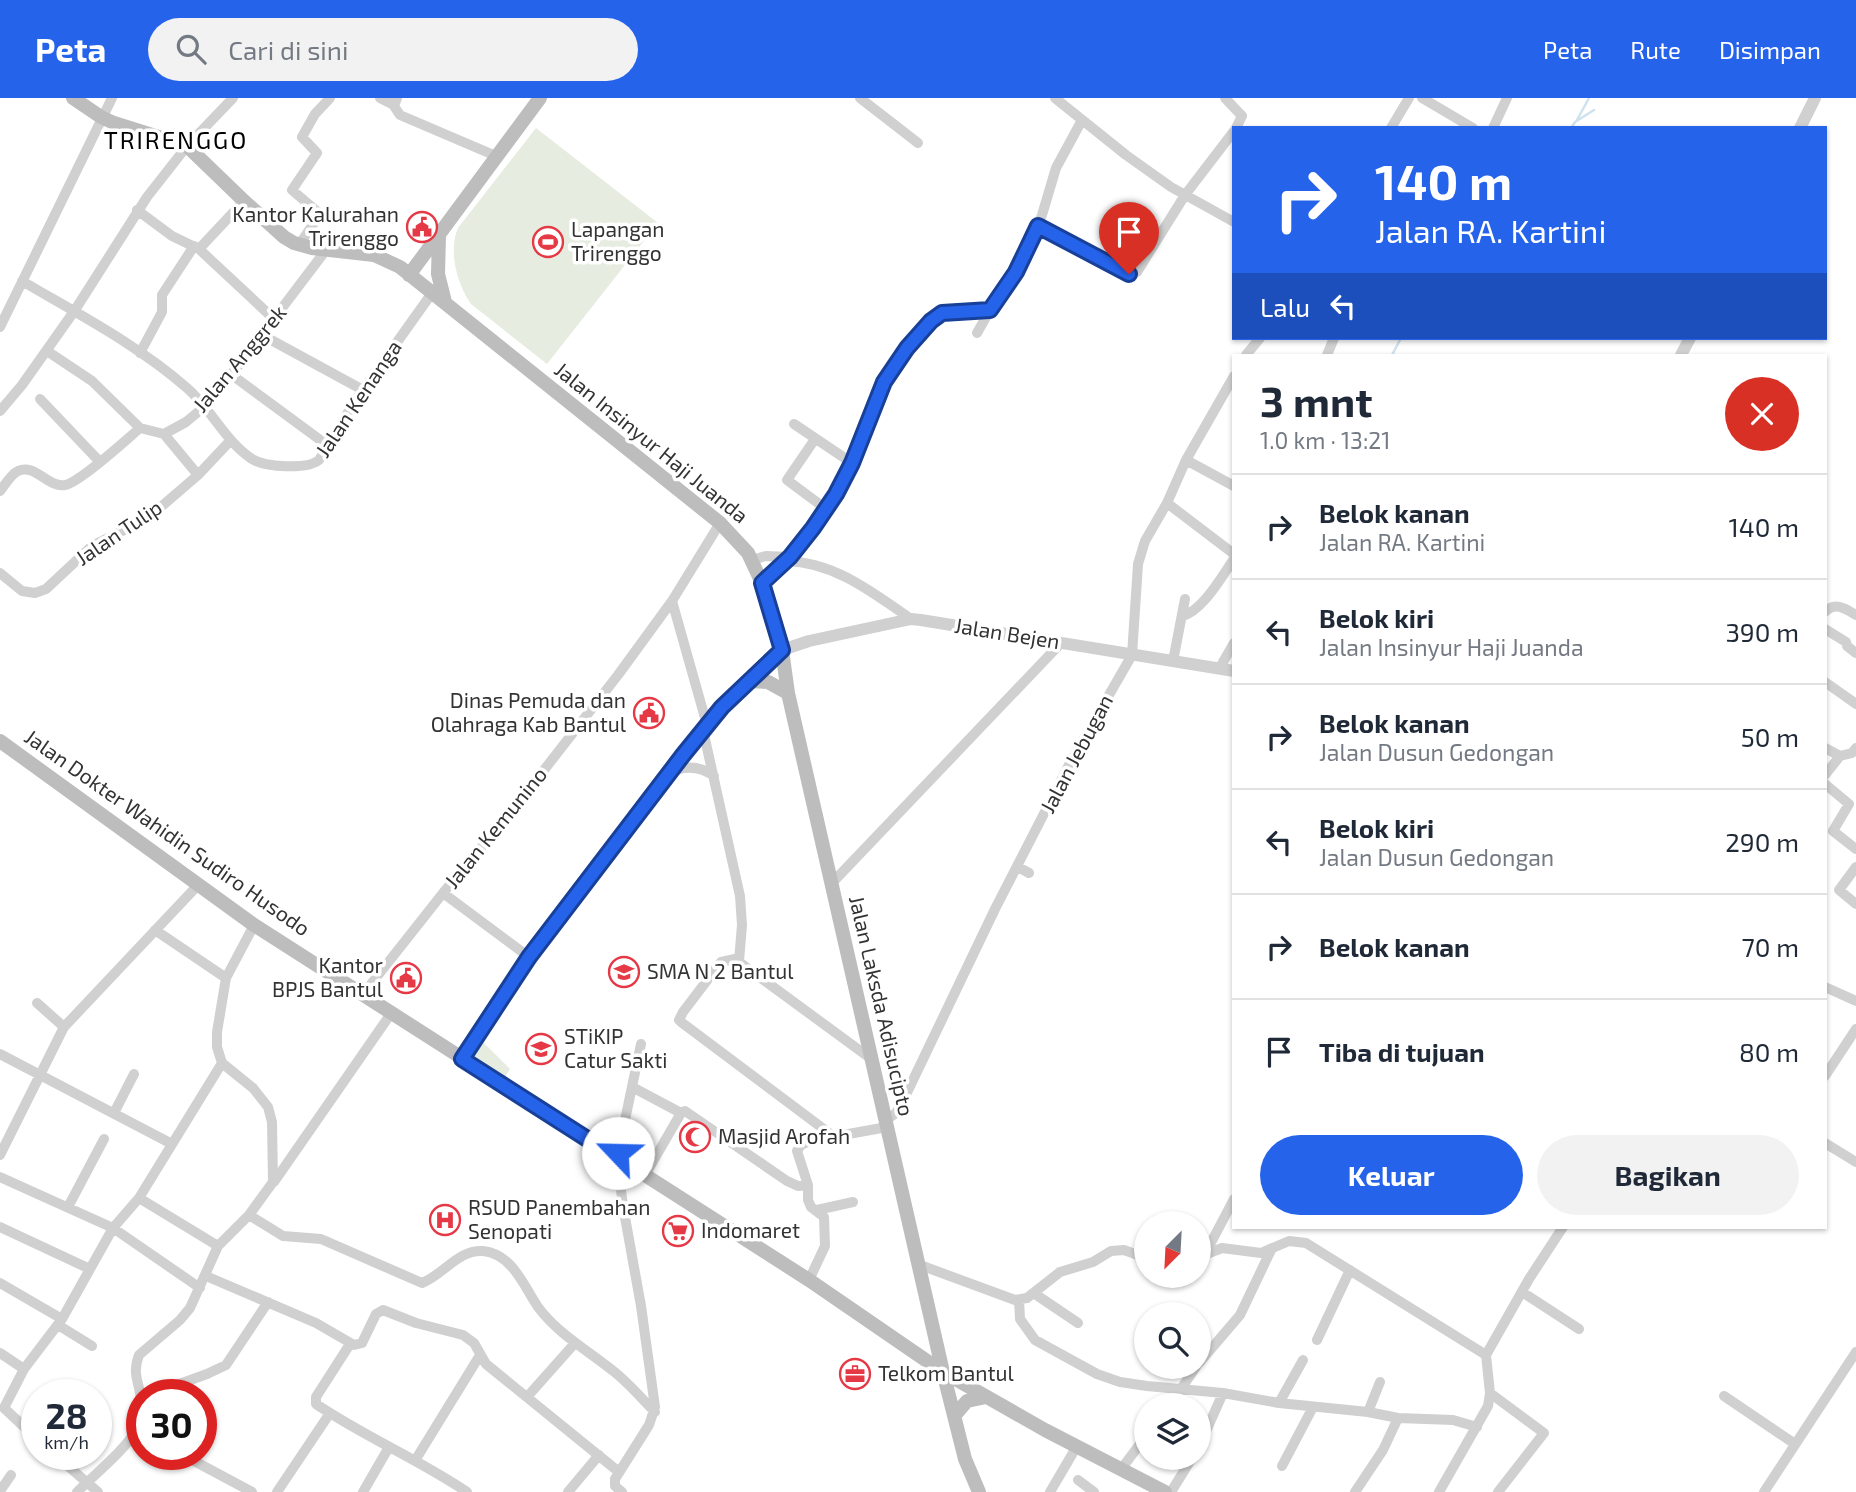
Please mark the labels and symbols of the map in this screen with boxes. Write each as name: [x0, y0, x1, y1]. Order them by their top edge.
district label: TRIRENGGO: [104, 125, 248, 154]
place label: Kantor Kalurahan Trirenggo: [232, 201, 399, 250]
pin: [1099, 202, 1159, 274]
public building icon: Kantor Kalurahan Trirenggo: [405, 210, 439, 244]
place label: Lapangan Trirenggo: [571, 216, 665, 265]
sports icon: Lapangan Trirenggo: [531, 225, 565, 259]
street label: Jalan Anggrek: [187, 299, 291, 416]
street label: Jalan Kenanga: [309, 335, 406, 461]
street label: Jalan Insinyur Haji Juanda: [550, 356, 754, 528]
street label: Jalan Tulip: [70, 494, 166, 570]
street label: Jalan Bejen: [953, 612, 1062, 654]
place label: Dinas Pemuda dan Olahraga Kab Bantul: [431, 687, 627, 736]
street label: Jalan Jebugan: [1034, 690, 1117, 817]
public building icon: Dinas Pemuda dan Olahraga Kab Bantul: [632, 696, 666, 730]
street label: Jalan Dokter Wahidin Sudiro Husodo: [20, 723, 315, 940]
street label: Jalan Kemunino: [438, 761, 551, 893]
street label: Jalan Laksda Adisucipto: [845, 893, 920, 1118]
place label: Kantor BPJS Bantul: [272, 952, 384, 1001]
school or university icon: SMA N 2 Bantul: [607, 955, 641, 989]
place label: SMA N 2 Bantul: [647, 958, 794, 983]
public building icon: Kantor BPJS Bantul: [389, 961, 423, 995]
place label: STiKIP Catur Sakti: [564, 1023, 667, 1072]
school or university icon: STiKIP Catur Sakti: [524, 1032, 558, 1066]
position arrow: [581, 1116, 655, 1190]
mosque icon: Masjid Arofah: [678, 1120, 712, 1154]
place label: Masjid Arofah: [718, 1123, 850, 1149]
place label: RSUD Panembahan Senopati: [468, 1194, 651, 1243]
hospital icon: RSUD Panembahan Senopati: [428, 1203, 462, 1237]
north arrow: [1134, 1211, 1211, 1288]
supermarket icon: Indomaret: [661, 1214, 695, 1248]
place label: Indomaret: [701, 1217, 800, 1242]
office icon: Telkom Bantul: [838, 1357, 872, 1391]
place label: Telkom Bantul: [878, 1360, 1014, 1385]
speed limit sign: 30: [126, 1379, 217, 1470]

